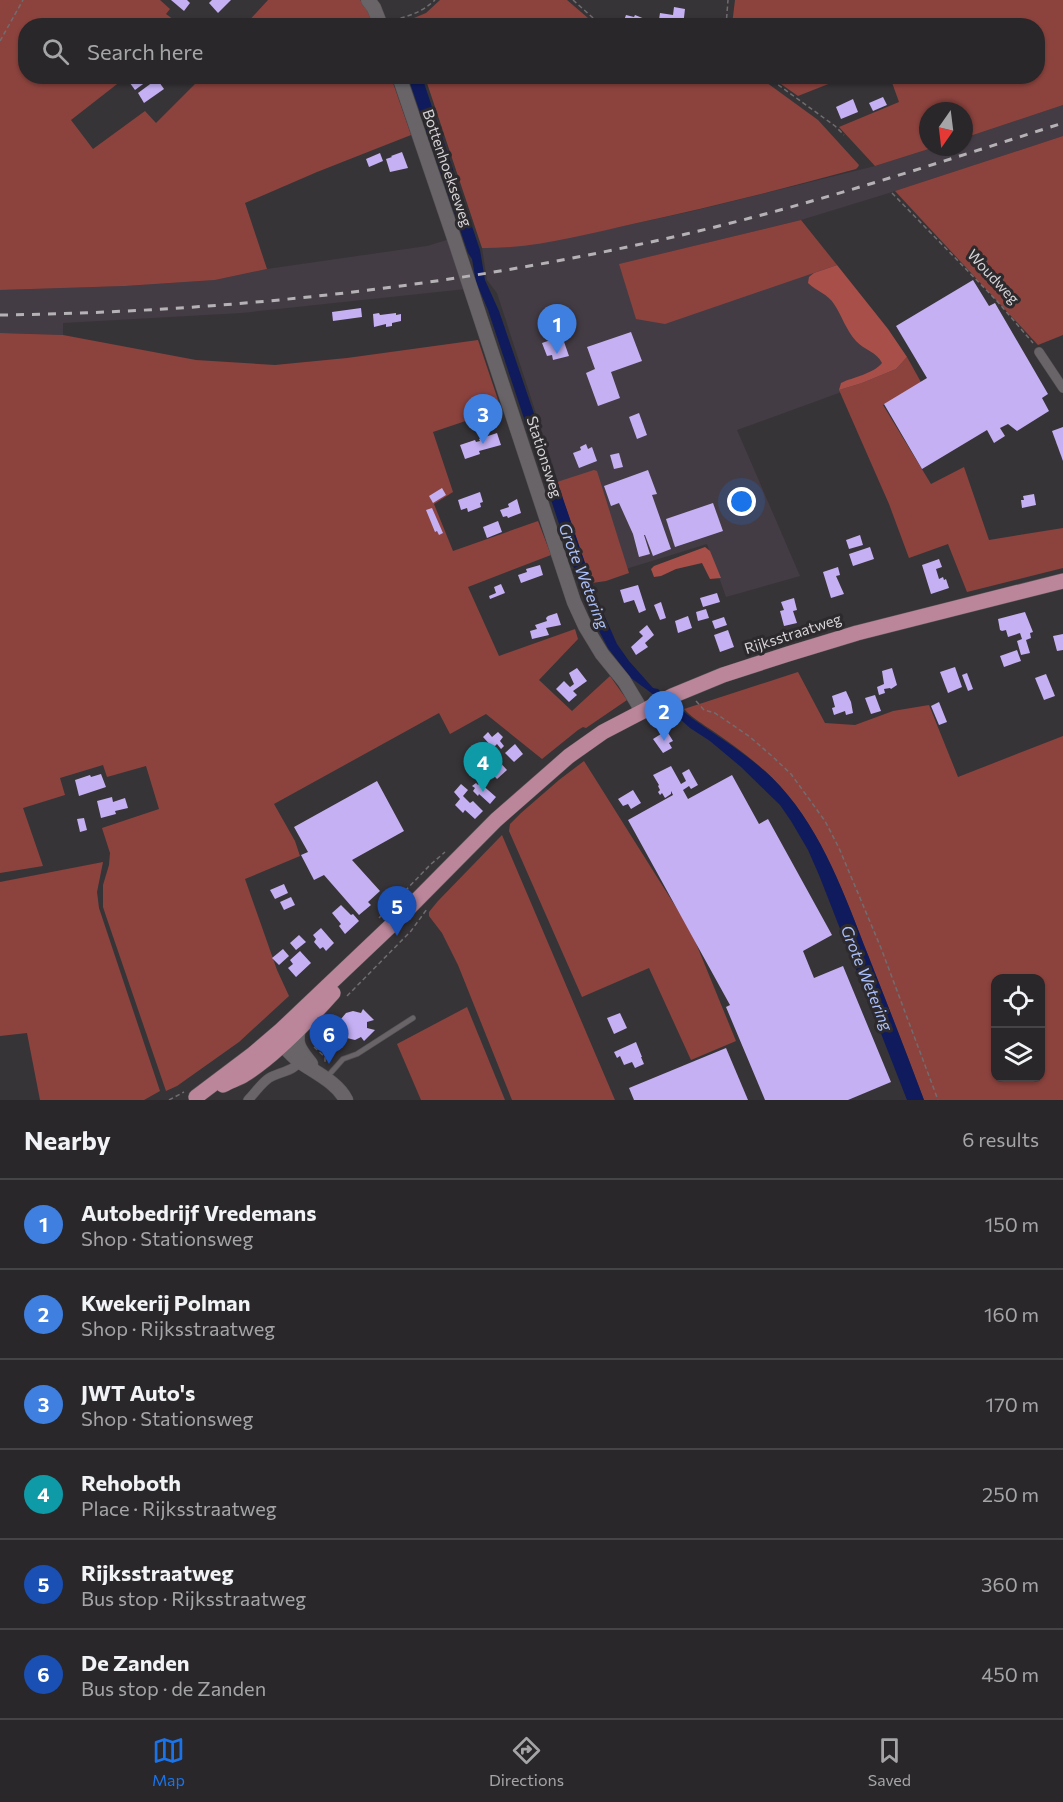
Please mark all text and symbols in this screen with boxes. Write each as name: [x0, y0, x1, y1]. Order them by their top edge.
search box: [18, 18, 1045, 84]
icon: search: [39, 35, 72, 68]
text: Search here: [87, 38, 203, 65]
north arrow: [919, 102, 973, 156]
street label: Bottenhoekseweg: [419, 107, 477, 229]
street label: Woudweg: [964, 245, 1024, 307]
pin: 1: [538, 304, 576, 354]
pin: 3: [464, 394, 502, 444]
street label: Stationsweg: [523, 414, 567, 500]
your location: [727, 487, 756, 516]
water label: Grote Wetering: [556, 520, 614, 633]
street label: Rijksstraatweg: [742, 609, 844, 657]
pin: 2: [644, 692, 684, 741]
pin: 4: [464, 742, 502, 792]
pin: 5: [378, 886, 416, 936]
water label: Grote Wetering: [838, 922, 898, 1035]
map controls: [991, 974, 1045, 1082]
button: locate: [991, 974, 1045, 1028]
pin: 6: [310, 1014, 348, 1064]
button: layers: [991, 1028, 1045, 1082]
text: Nearby: [24, 1124, 111, 1155]
text: 6 results: [962, 1127, 1039, 1151]
text: Autobedrijf Vredemans: [81, 1199, 317, 1226]
text: 1: [39, 1212, 48, 1236]
text: 150 m: [985, 1212, 1039, 1236]
text: Shop · Stationsweg: [81, 1226, 253, 1250]
text: Kwekerij Polman: [81, 1289, 250, 1316]
text: 2: [38, 1302, 49, 1326]
text: 160 m: [984, 1302, 1039, 1326]
text: Shop · Rijksstraatweg: [81, 1316, 275, 1340]
text: JWT Auto's: [81, 1379, 195, 1406]
text: 3: [38, 1392, 49, 1416]
text: 170 m: [986, 1392, 1039, 1416]
text: Shop · Stationsweg: [81, 1406, 253, 1430]
text: Rehoboth: [81, 1469, 181, 1496]
text: 4: [37, 1482, 50, 1506]
text: 250 m: [982, 1482, 1039, 1506]
text: Place · Rijksstraatweg: [81, 1496, 277, 1520]
text: Rijksstraatweg: [81, 1559, 233, 1586]
text: 5: [38, 1572, 49, 1596]
text: 360 m: [981, 1572, 1039, 1596]
text: Bus stop · Rijksstraatweg: [81, 1586, 306, 1610]
text: De Zanden: [81, 1649, 190, 1676]
text: 6: [37, 1662, 50, 1686]
text: 450 m: [981, 1662, 1039, 1686]
text: Bus stop · de Zanden: [81, 1676, 266, 1700]
tab: Map: [152, 1734, 185, 1789]
tab: Directions: [489, 1734, 564, 1789]
tab: Saved: [868, 1734, 911, 1789]

